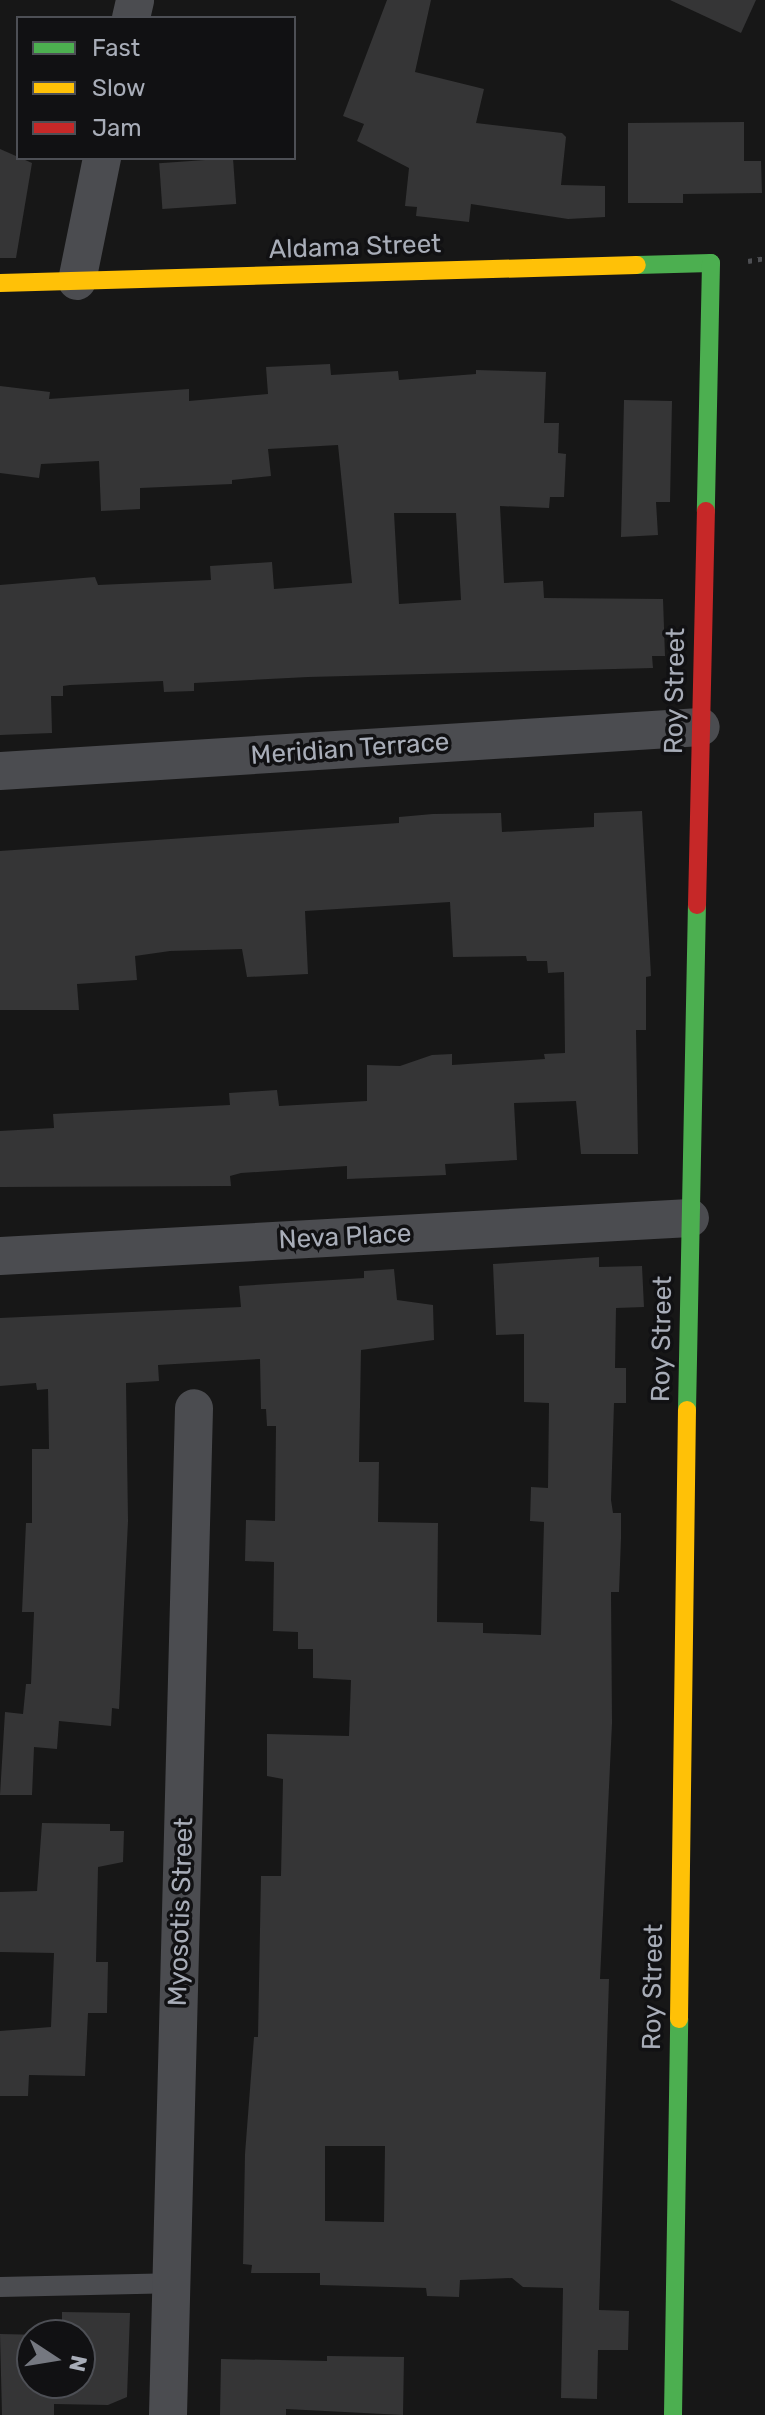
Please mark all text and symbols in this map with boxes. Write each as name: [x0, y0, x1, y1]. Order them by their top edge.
legend: [16, 16, 296, 160]
text: Fast: [92, 34, 140, 62]
text: Slow: [92, 74, 145, 102]
text: Jam: [92, 114, 142, 142]
street label: Aldama Street: [268, 228, 442, 266]
street label: Roy Street: [658, 627, 692, 755]
street label: Meridian Terrace: [249, 726, 451, 772]
street label: Neva Place: [278, 1218, 412, 1256]
street label: Roy Street: [645, 1275, 679, 1403]
street label: Myosotis Street: [162, 1817, 200, 2007]
street label: Roy Street: [636, 1923, 670, 2051]
north arrow: [16, 2319, 96, 2399]
text: N: [63, 2353, 93, 2374]

